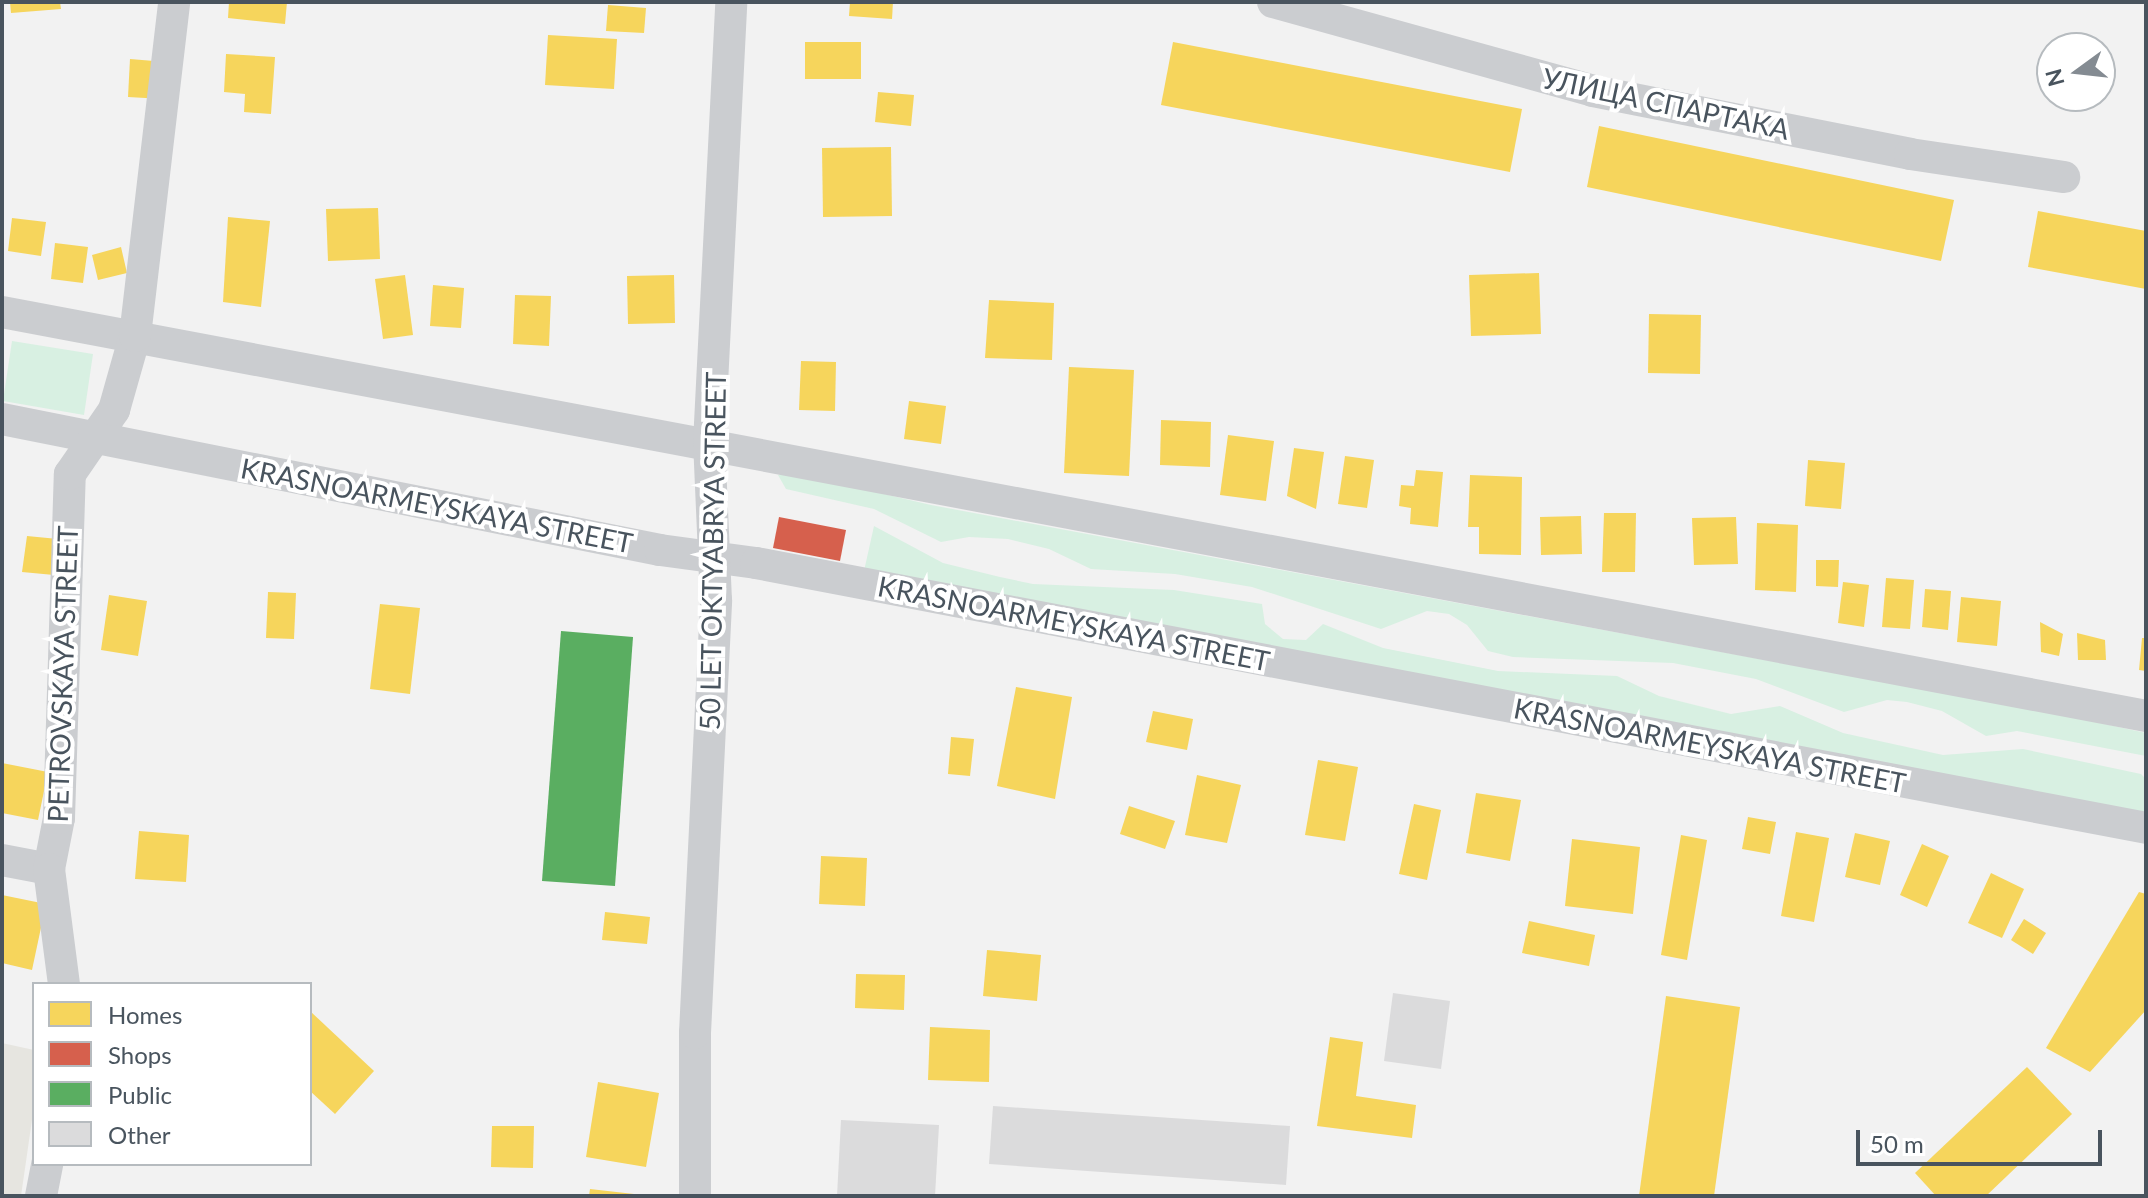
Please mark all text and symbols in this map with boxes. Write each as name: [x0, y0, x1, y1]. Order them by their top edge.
north arrow: [2036, 32, 2116, 112]
street label: УЛИЦА СПАРТАКА: [1539, 60, 1793, 146]
text: N: [2039, 66, 2070, 90]
street label: 50 LET OKTYABRYA STREET: [692, 370, 732, 732]
street label: KRASNOARMEYSKAYA STREET: [238, 450, 636, 560]
street label: PETROVSKAYA STREET: [40, 525, 84, 823]
street label: KRASNOARMEYSKAYA STREET: [875, 568, 1273, 678]
street label: KRASNOARMEYSKAYA STREET: [1511, 690, 1909, 800]
legend: [32, 982, 312, 1166]
text: Homes: [108, 1000, 182, 1029]
text: Shops: [108, 1040, 172, 1069]
text: Public: [108, 1080, 172, 1109]
scale bar: [1860, 1114, 2106, 1164]
text: Other: [108, 1120, 171, 1149]
text: 50 m: [1870, 1129, 1924, 1158]

